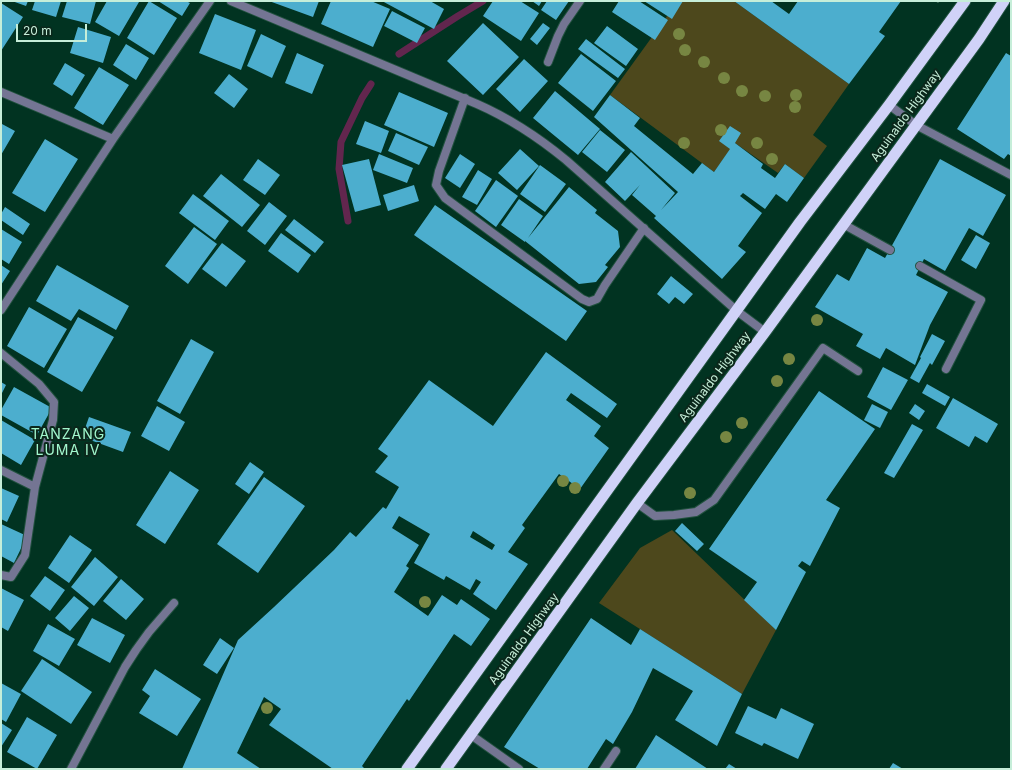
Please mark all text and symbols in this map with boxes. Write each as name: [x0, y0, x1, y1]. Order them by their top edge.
scale bar: [18, 16, 89, 42]
text: 20 m: [23, 23, 52, 38]
street label: Aguinaldo Highway: [868, 67, 944, 165]
street label: Aguinaldo Highway: [676, 329, 754, 425]
district label: TANZANG LUMA IV: [31, 427, 105, 460]
street label: Aguinaldo Highway: [486, 590, 562, 688]

